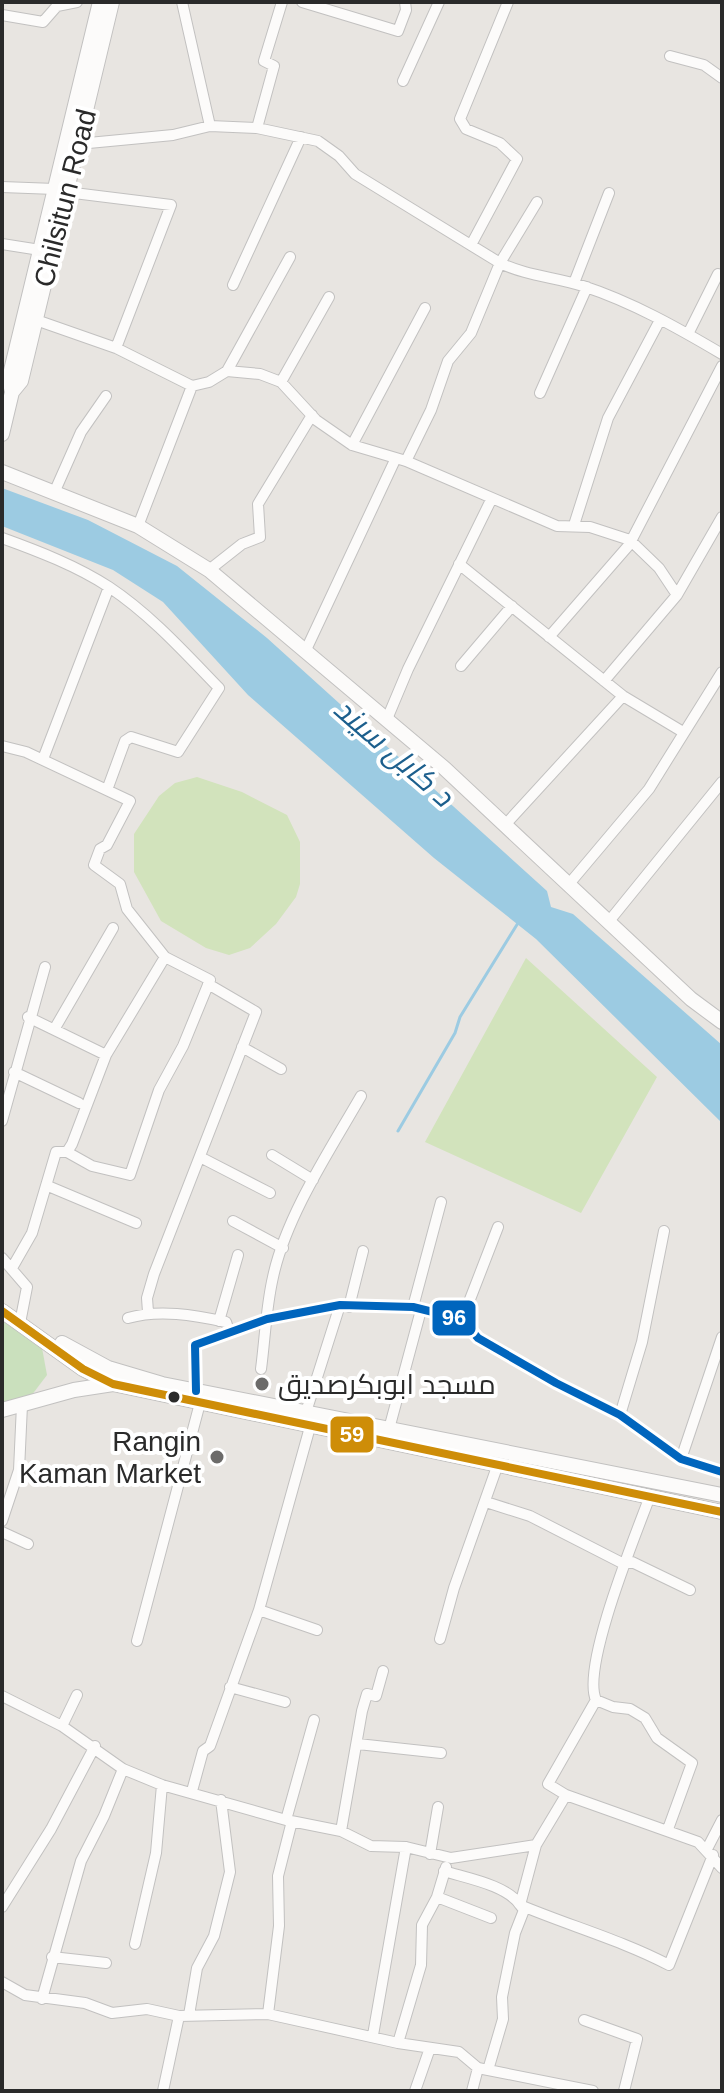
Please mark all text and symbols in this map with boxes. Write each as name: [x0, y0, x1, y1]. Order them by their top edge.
street label: Chilsitun Road: [28, 106, 102, 290]
water label: د کابل سيند: [327, 692, 461, 815]
line badge: 96: [431, 1299, 477, 1337]
text: 96: [442, 1305, 466, 1330]
place label: مسجد ابوبکرصدیق: [278, 1369, 496, 1401]
marker: مسجد ابوبکرصدیق: [253, 1375, 271, 1393]
unlabelled marker: [166, 1389, 182, 1405]
line badge: 59: [329, 1415, 375, 1454]
text: 59: [340, 1422, 364, 1447]
place label: Rangin Kaman Market: [19, 1426, 201, 1489]
marker: Rangin Kaman Market: [208, 1448, 226, 1466]

